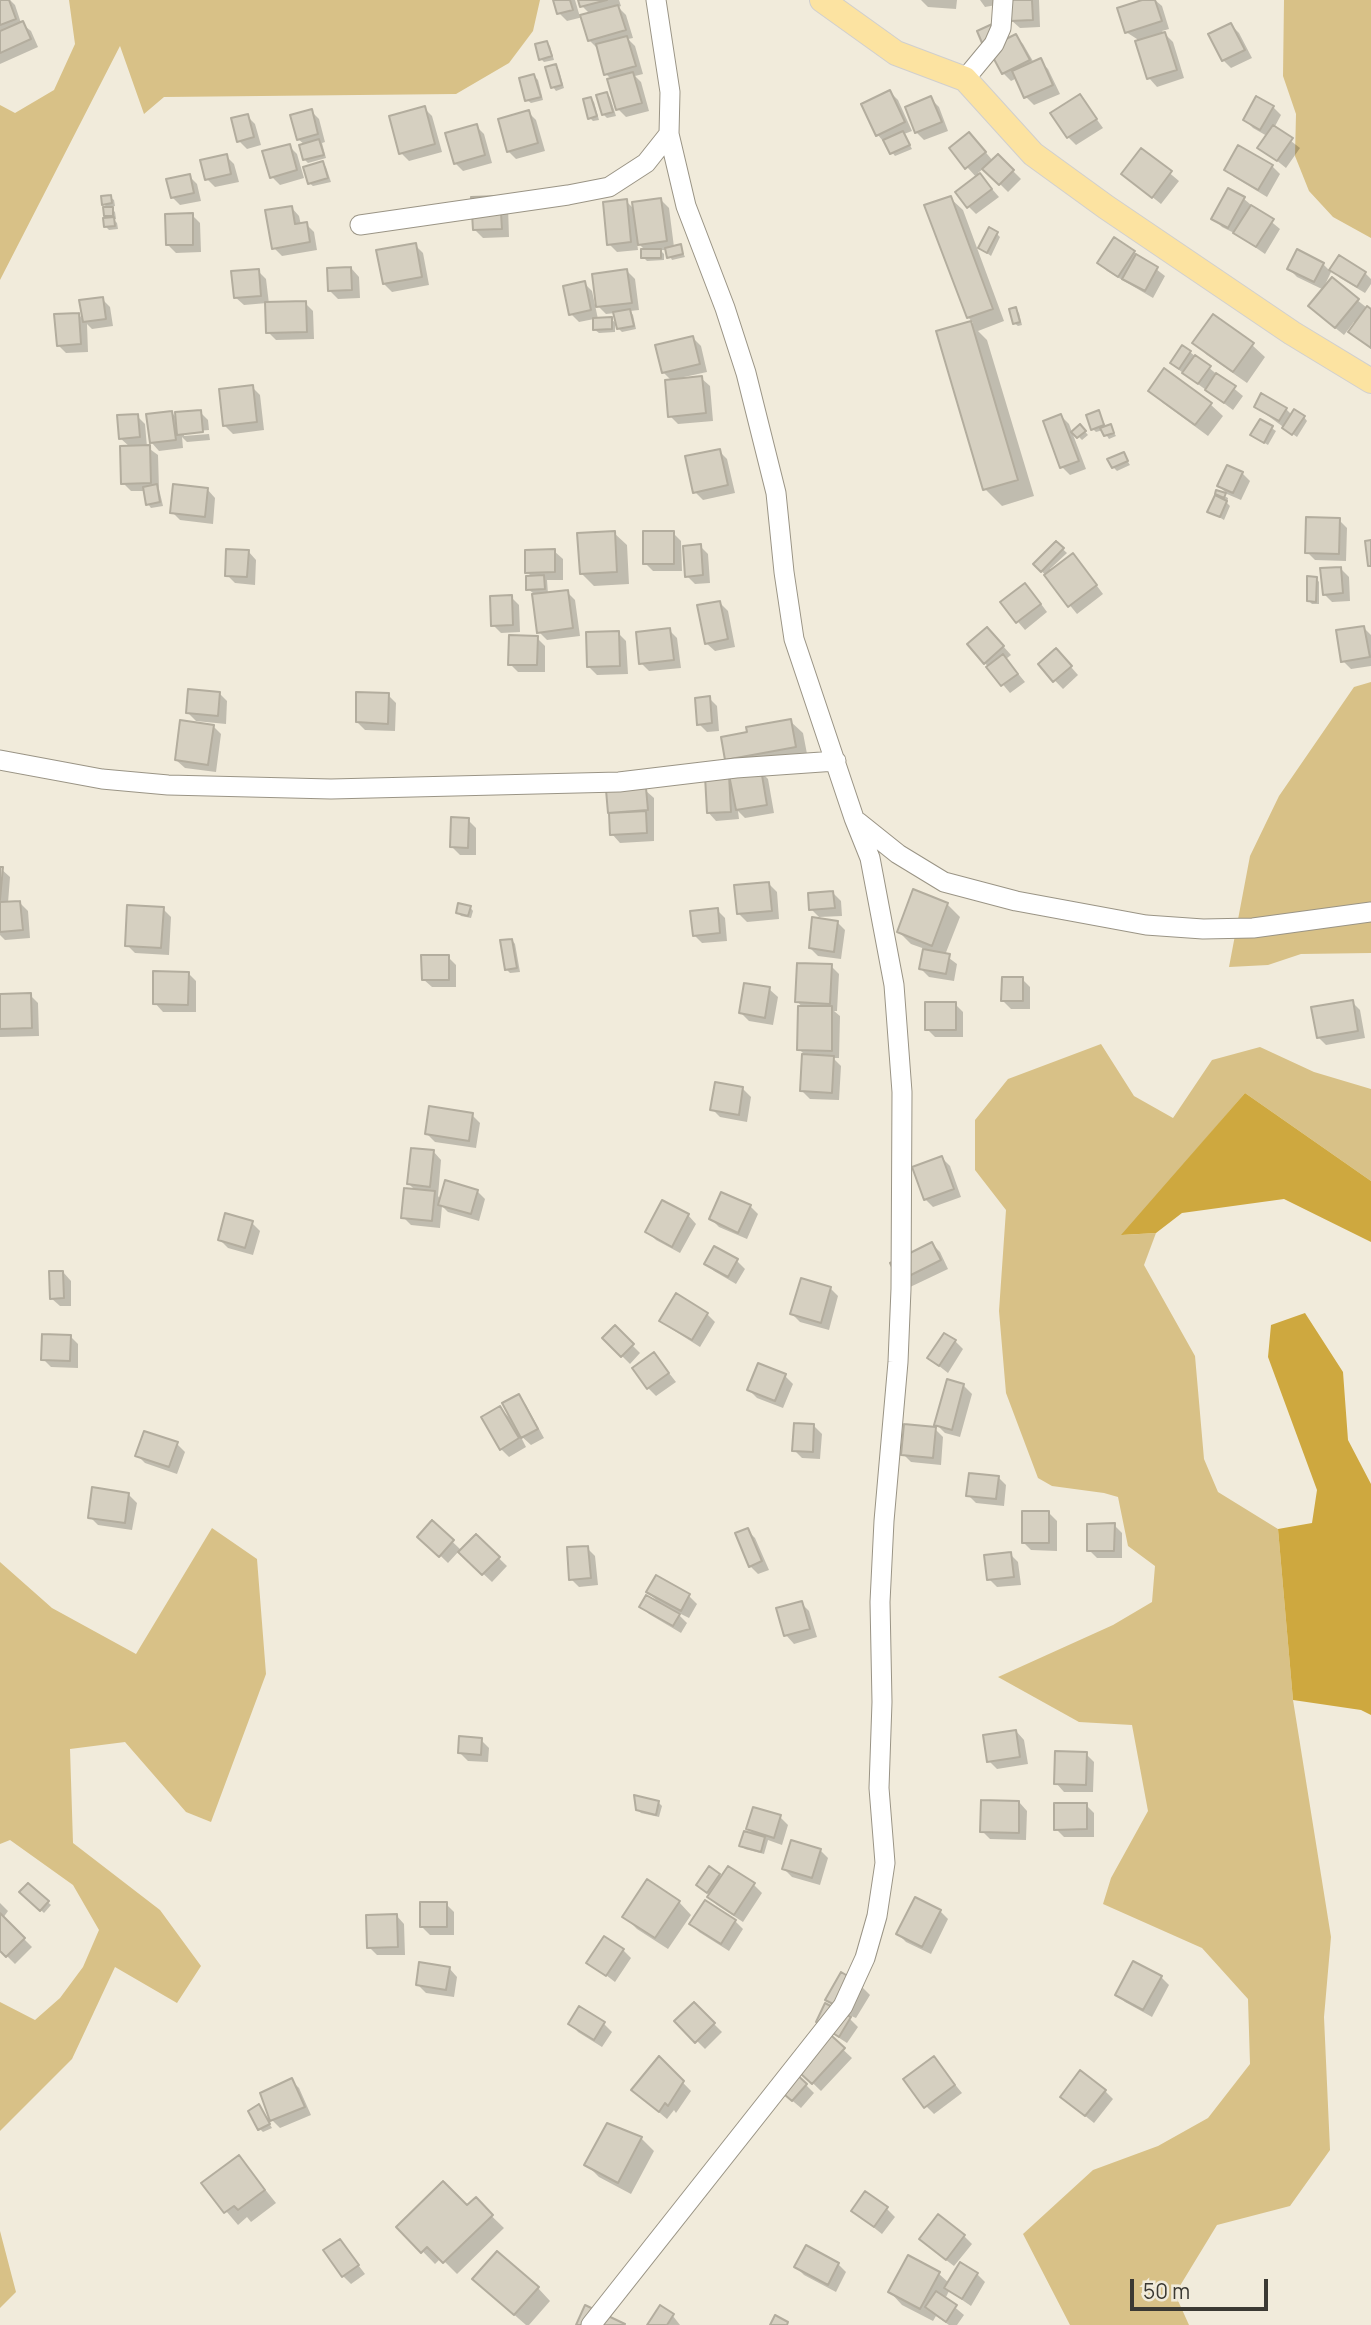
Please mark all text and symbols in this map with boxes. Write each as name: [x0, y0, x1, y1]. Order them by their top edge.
scale bar: [1133, 2266, 1271, 2310]
text: 50 m: [1143, 2277, 1190, 2305]

